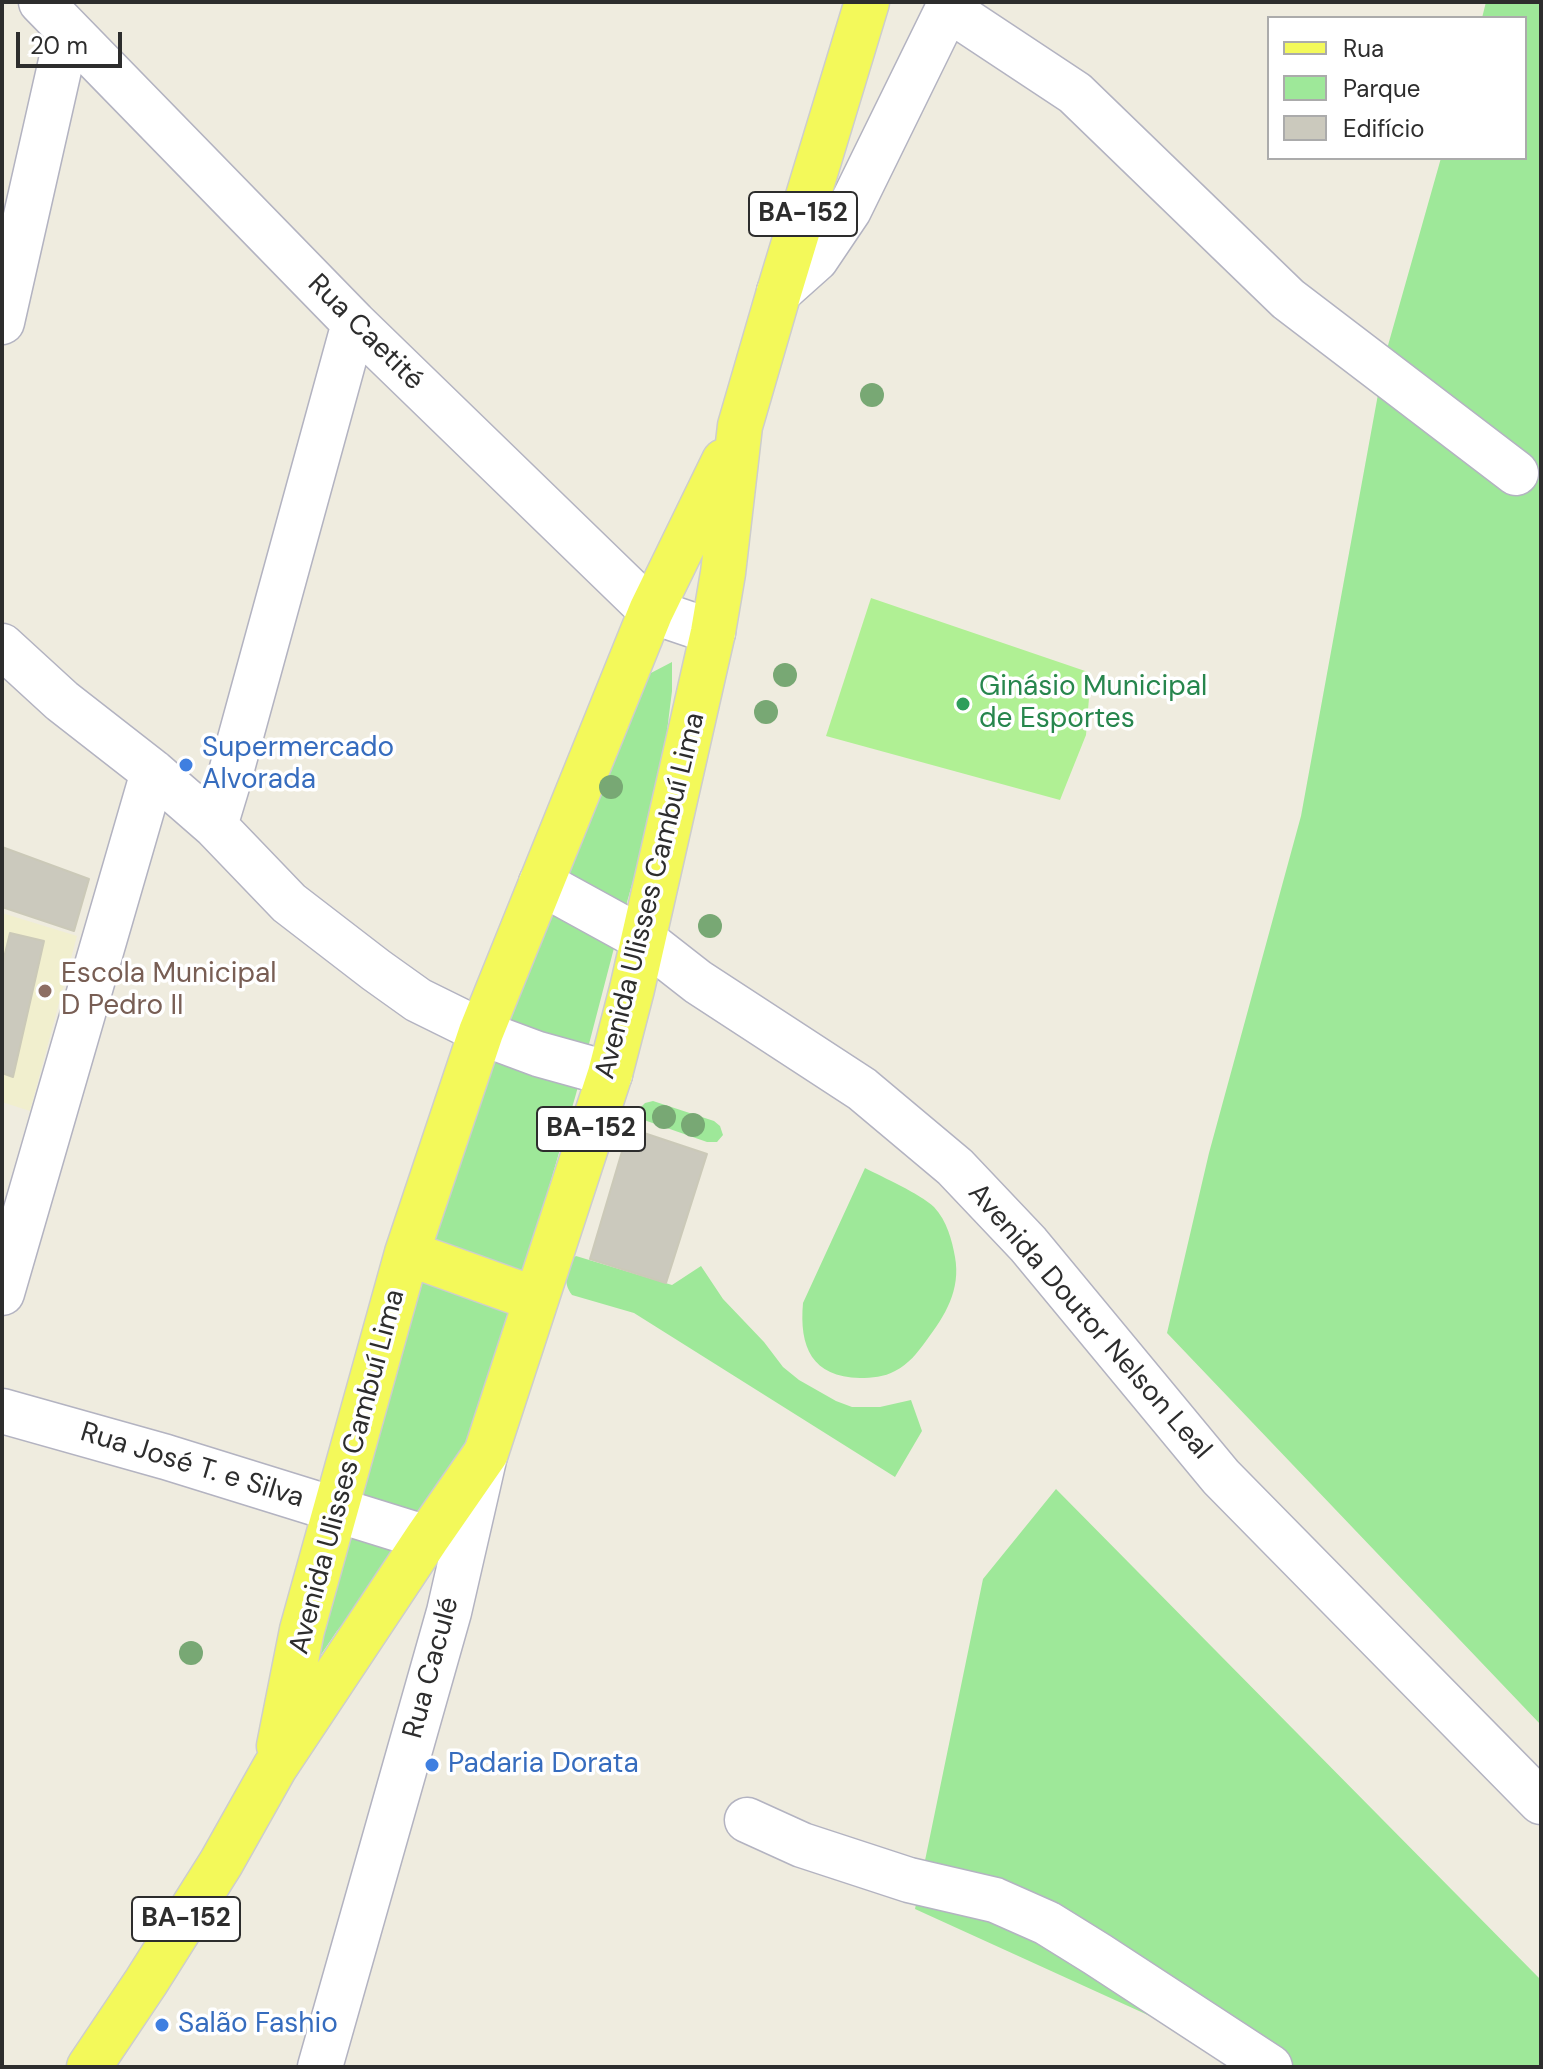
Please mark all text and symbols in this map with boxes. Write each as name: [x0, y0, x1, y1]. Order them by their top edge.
scale bar: [20, 16, 126, 66]
legend: [1267, 16, 1527, 160]
text: 20 m: [30, 30, 88, 61]
text: Rua: [1343, 33, 1384, 64]
text: Parque: [1343, 73, 1420, 104]
text: Edifício: [1343, 113, 1425, 144]
road number: BA-152: [749, 192, 857, 236]
street label: Rua Caetité: [300, 268, 430, 398]
place label: Ginásio Municipal de Esportes: [979, 671, 1207, 737]
marker: Ginásio Municipal de Esportes: [954, 695, 972, 713]
street label: Avenida Ulisses Cambuí Lima: [589, 709, 713, 1083]
place label: Supermercado Alvorada: [202, 732, 394, 798]
marker: Supermercado Alvorada: [177, 756, 195, 774]
place label: Escola Municipal D Pedro II: [61, 958, 277, 1024]
marker: Escola Municipal D Pedro II: [36, 982, 54, 1000]
road number: BA-152: [537, 1107, 645, 1151]
street label: Avenida Doutor Nelson Leal: [960, 1177, 1218, 1467]
street label: Avenida Ulisses Cambuí Lima: [283, 1286, 413, 1658]
street label: Rua José T. e Silva: [76, 1416, 308, 1516]
street label: Rua Caculé: [397, 1594, 467, 1742]
place label: Padaria Dorata: [448, 1748, 639, 1782]
marker: Padaria Dorata: [423, 1756, 441, 1774]
road number: BA-152: [132, 1897, 240, 1941]
place label: Salão Fashio: [178, 2008, 338, 2042]
marker: Salão Fashio: [153, 2016, 171, 2034]

